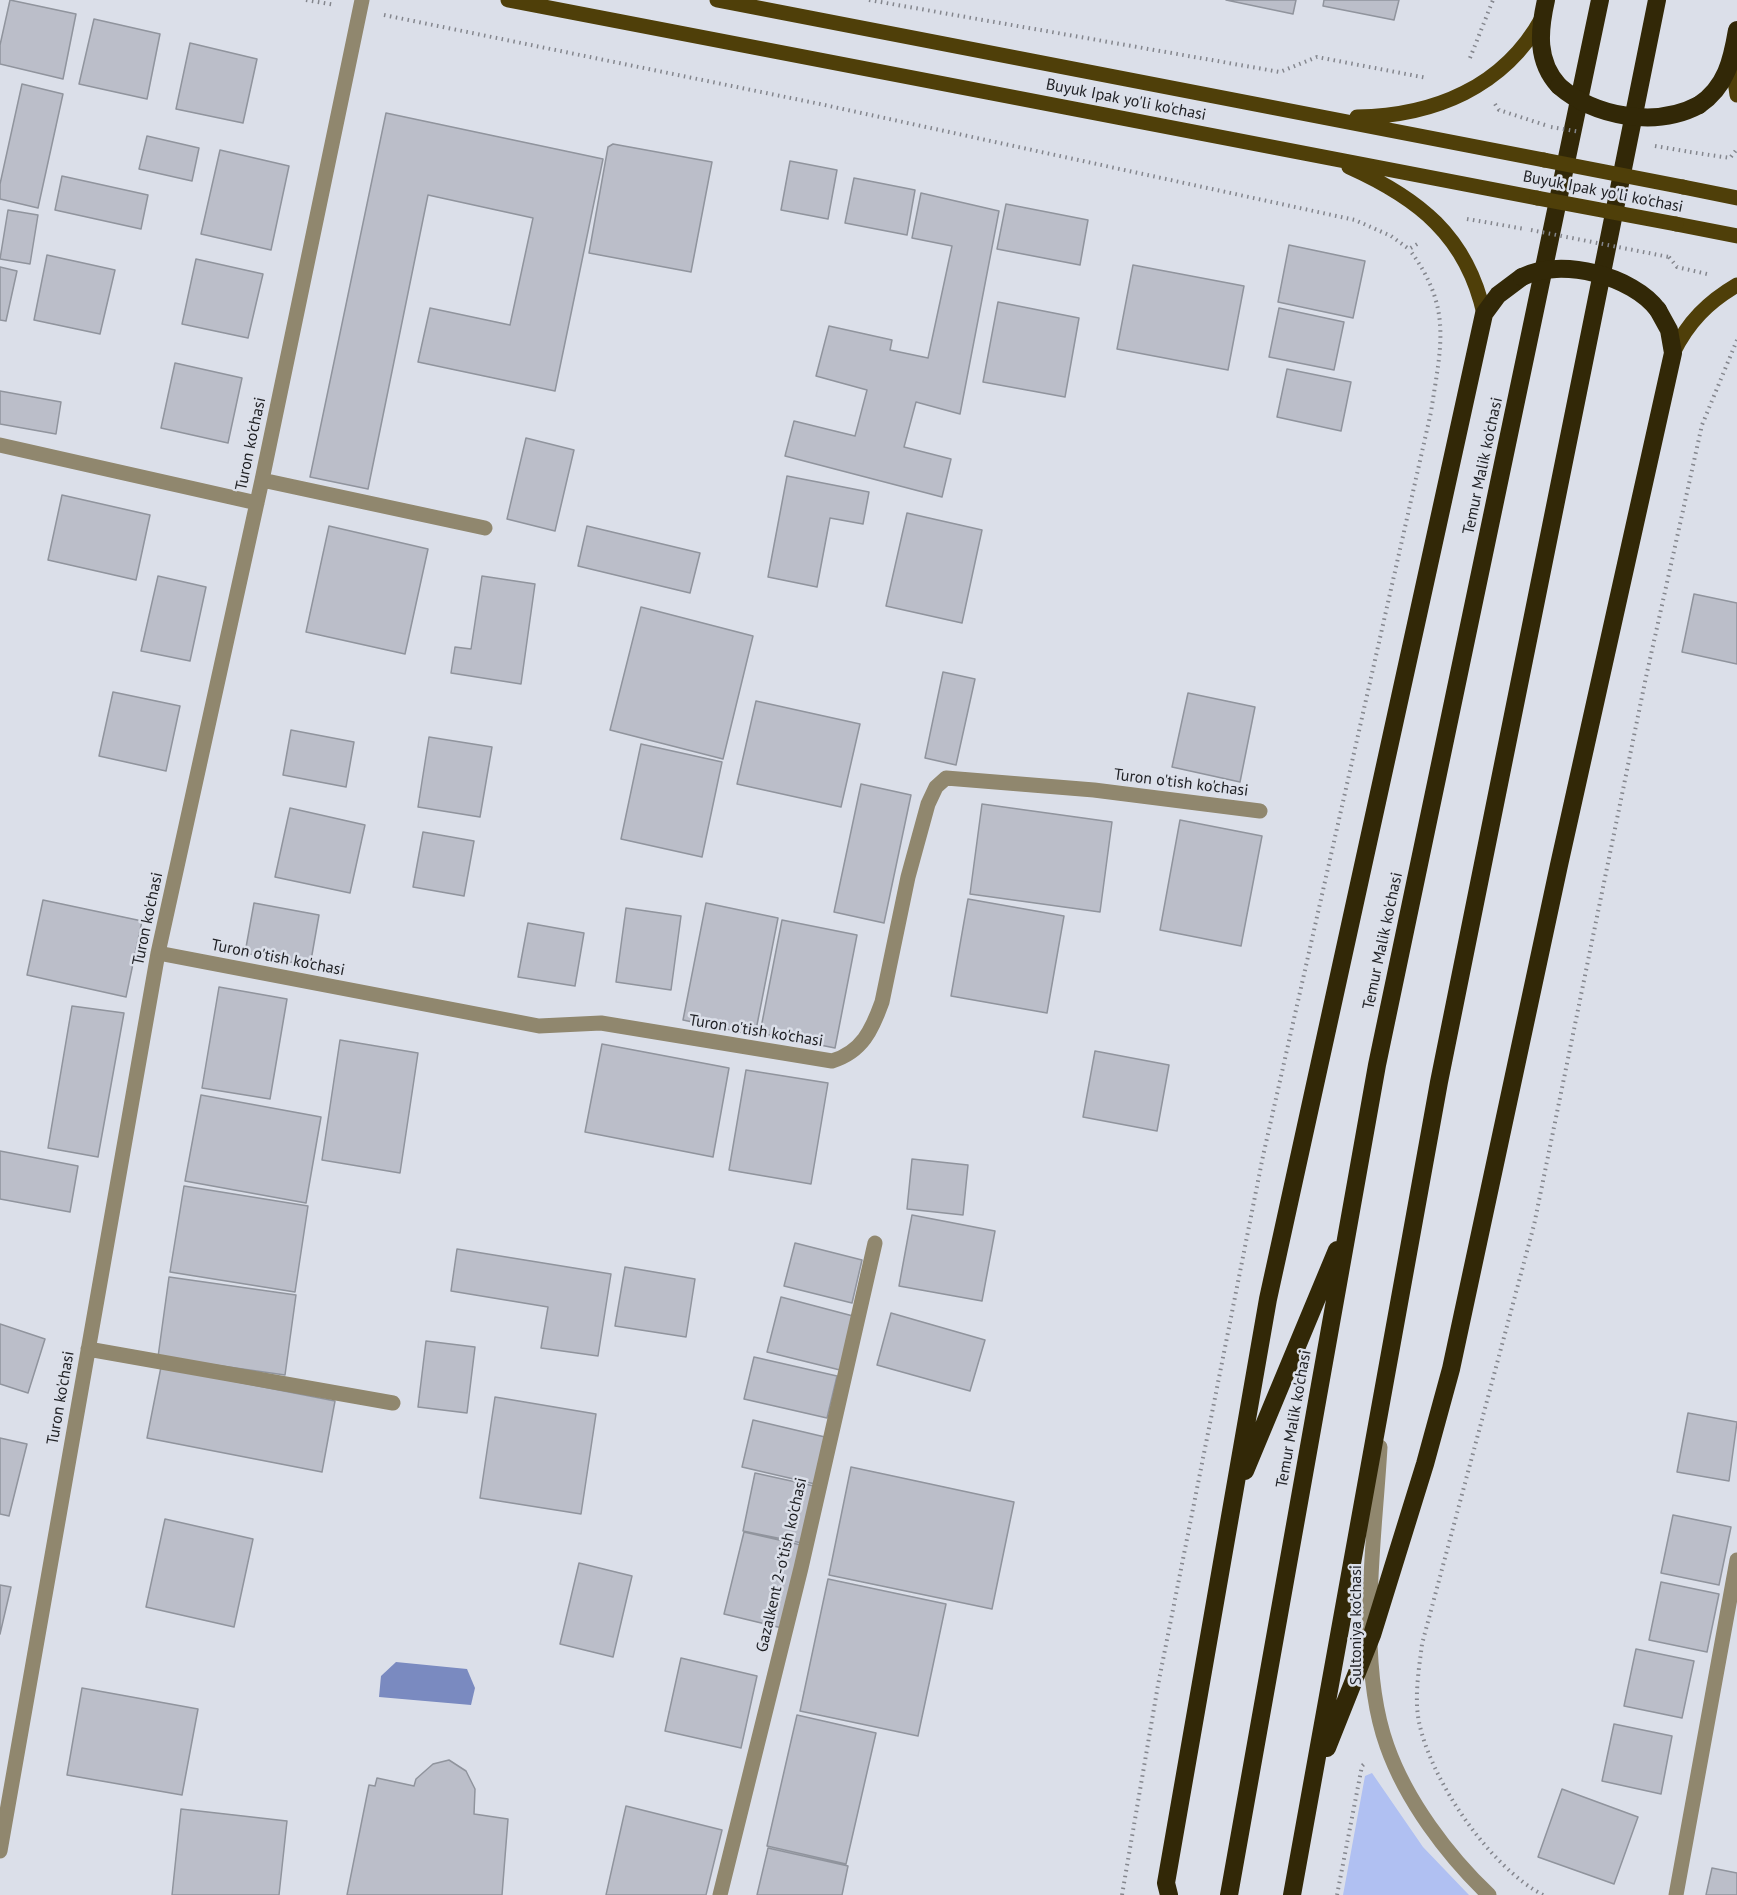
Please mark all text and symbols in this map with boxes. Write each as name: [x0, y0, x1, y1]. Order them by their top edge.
street label: Buyuk Ipak yo'li ko'chasi: [1044, 75, 1208, 125]
street label: Buyuk Ipak yo'li ko'chasi: [1521, 167, 1685, 217]
street label: Turon ko'chasi: [232, 396, 270, 492]
street label: Temur Malik ko'chasi: [1459, 396, 1507, 536]
street label: Turon o'tish ko'chasi: [1113, 765, 1249, 801]
street label: Turon ko'chasi: [129, 871, 167, 967]
street label: Temur Malik ko'chasi: [1359, 871, 1407, 1011]
street label: Turon o'tish ko'chasi: [210, 936, 346, 980]
street label: Turon o'tish ko'chasi: [688, 1011, 824, 1051]
street label: Temur Malik ko'chasi: [1272, 1349, 1316, 1489]
street label: Turon ko'chasi: [43, 1350, 79, 1446]
street label: Gazalkent 2-o'tish ko'chasi: [753, 1476, 811, 1654]
street label: Sultoniya ko'chasi: [1346, 1565, 1366, 1685]

